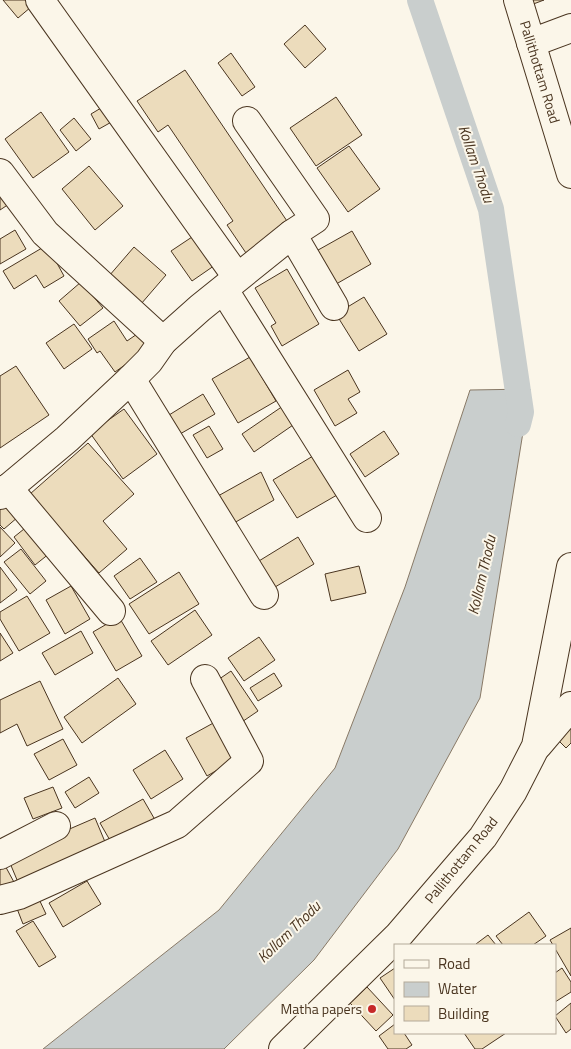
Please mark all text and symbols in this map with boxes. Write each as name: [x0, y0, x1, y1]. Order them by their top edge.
street label: Pallithottam Road: [515, 18, 566, 126]
water label: Kollam Thodu: [452, 122, 501, 207]
water label: Kollam Thodu: [461, 532, 502, 617]
street label: Pallithottam Road: [419, 812, 502, 908]
water label: Kollam Thodu: [252, 894, 327, 968]
legend: [394, 944, 556, 1034]
text: Road: [438, 952, 470, 975]
text: Water: [438, 977, 477, 1000]
place label: Matha papers: [281, 998, 362, 1019]
text: Building: [438, 1002, 489, 1025]
marker: Matha papers: [366, 1003, 378, 1015]

